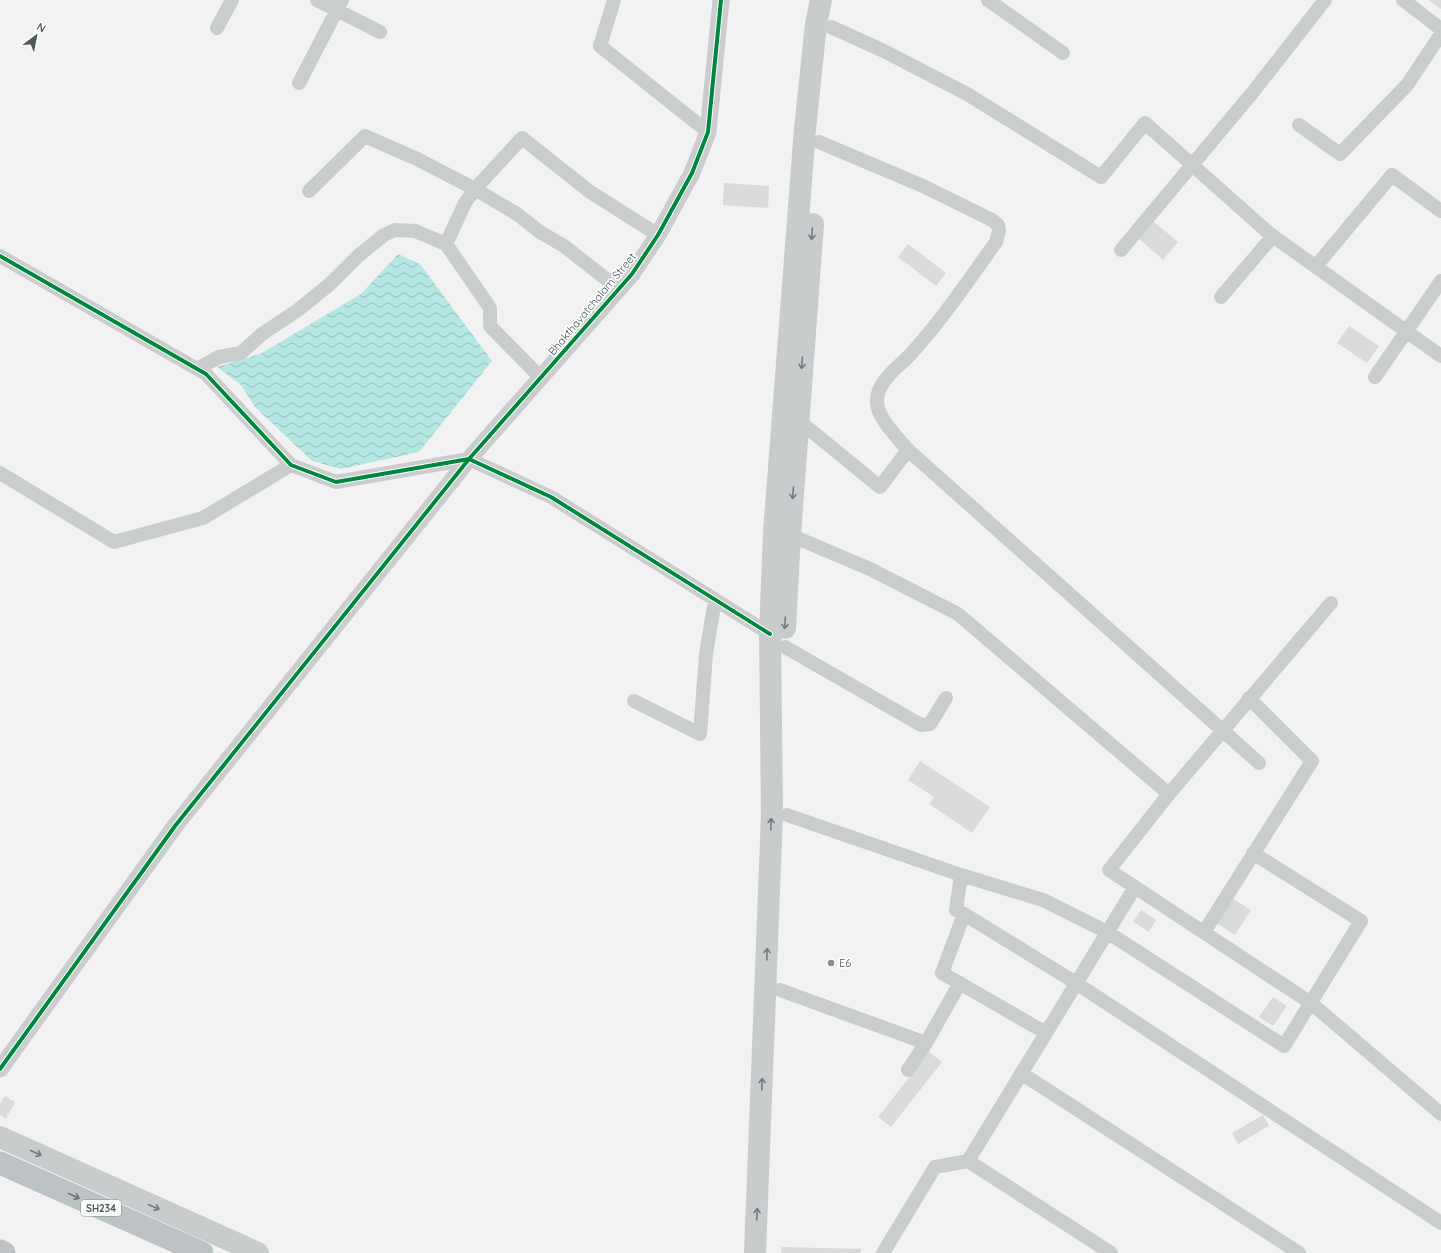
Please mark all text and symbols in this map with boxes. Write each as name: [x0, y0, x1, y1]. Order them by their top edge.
north arrow: [16, 16, 56, 56]
text: N: [34, 19, 48, 36]
one-way arrow: [808, 227, 815, 240]
street label: Bhakthavatchalam Street: [545, 250, 639, 358]
one-way arrow: [798, 356, 806, 369]
one-way arrow: [789, 486, 796, 499]
one-way arrow: [782, 616, 789, 629]
one-way arrow: [767, 818, 775, 831]
one-way arrow: [763, 948, 770, 961]
place label: E6: [839, 956, 851, 970]
marker: E6: [826, 958, 836, 968]
one-way arrow: [758, 1078, 766, 1091]
one-way arrow: [29, 1150, 41, 1157]
one-way arrow: [67, 1193, 79, 1200]
road number: SH234: [81, 1200, 121, 1216]
one-way arrow: [148, 1203, 160, 1211]
one-way arrow: [753, 1208, 760, 1221]

